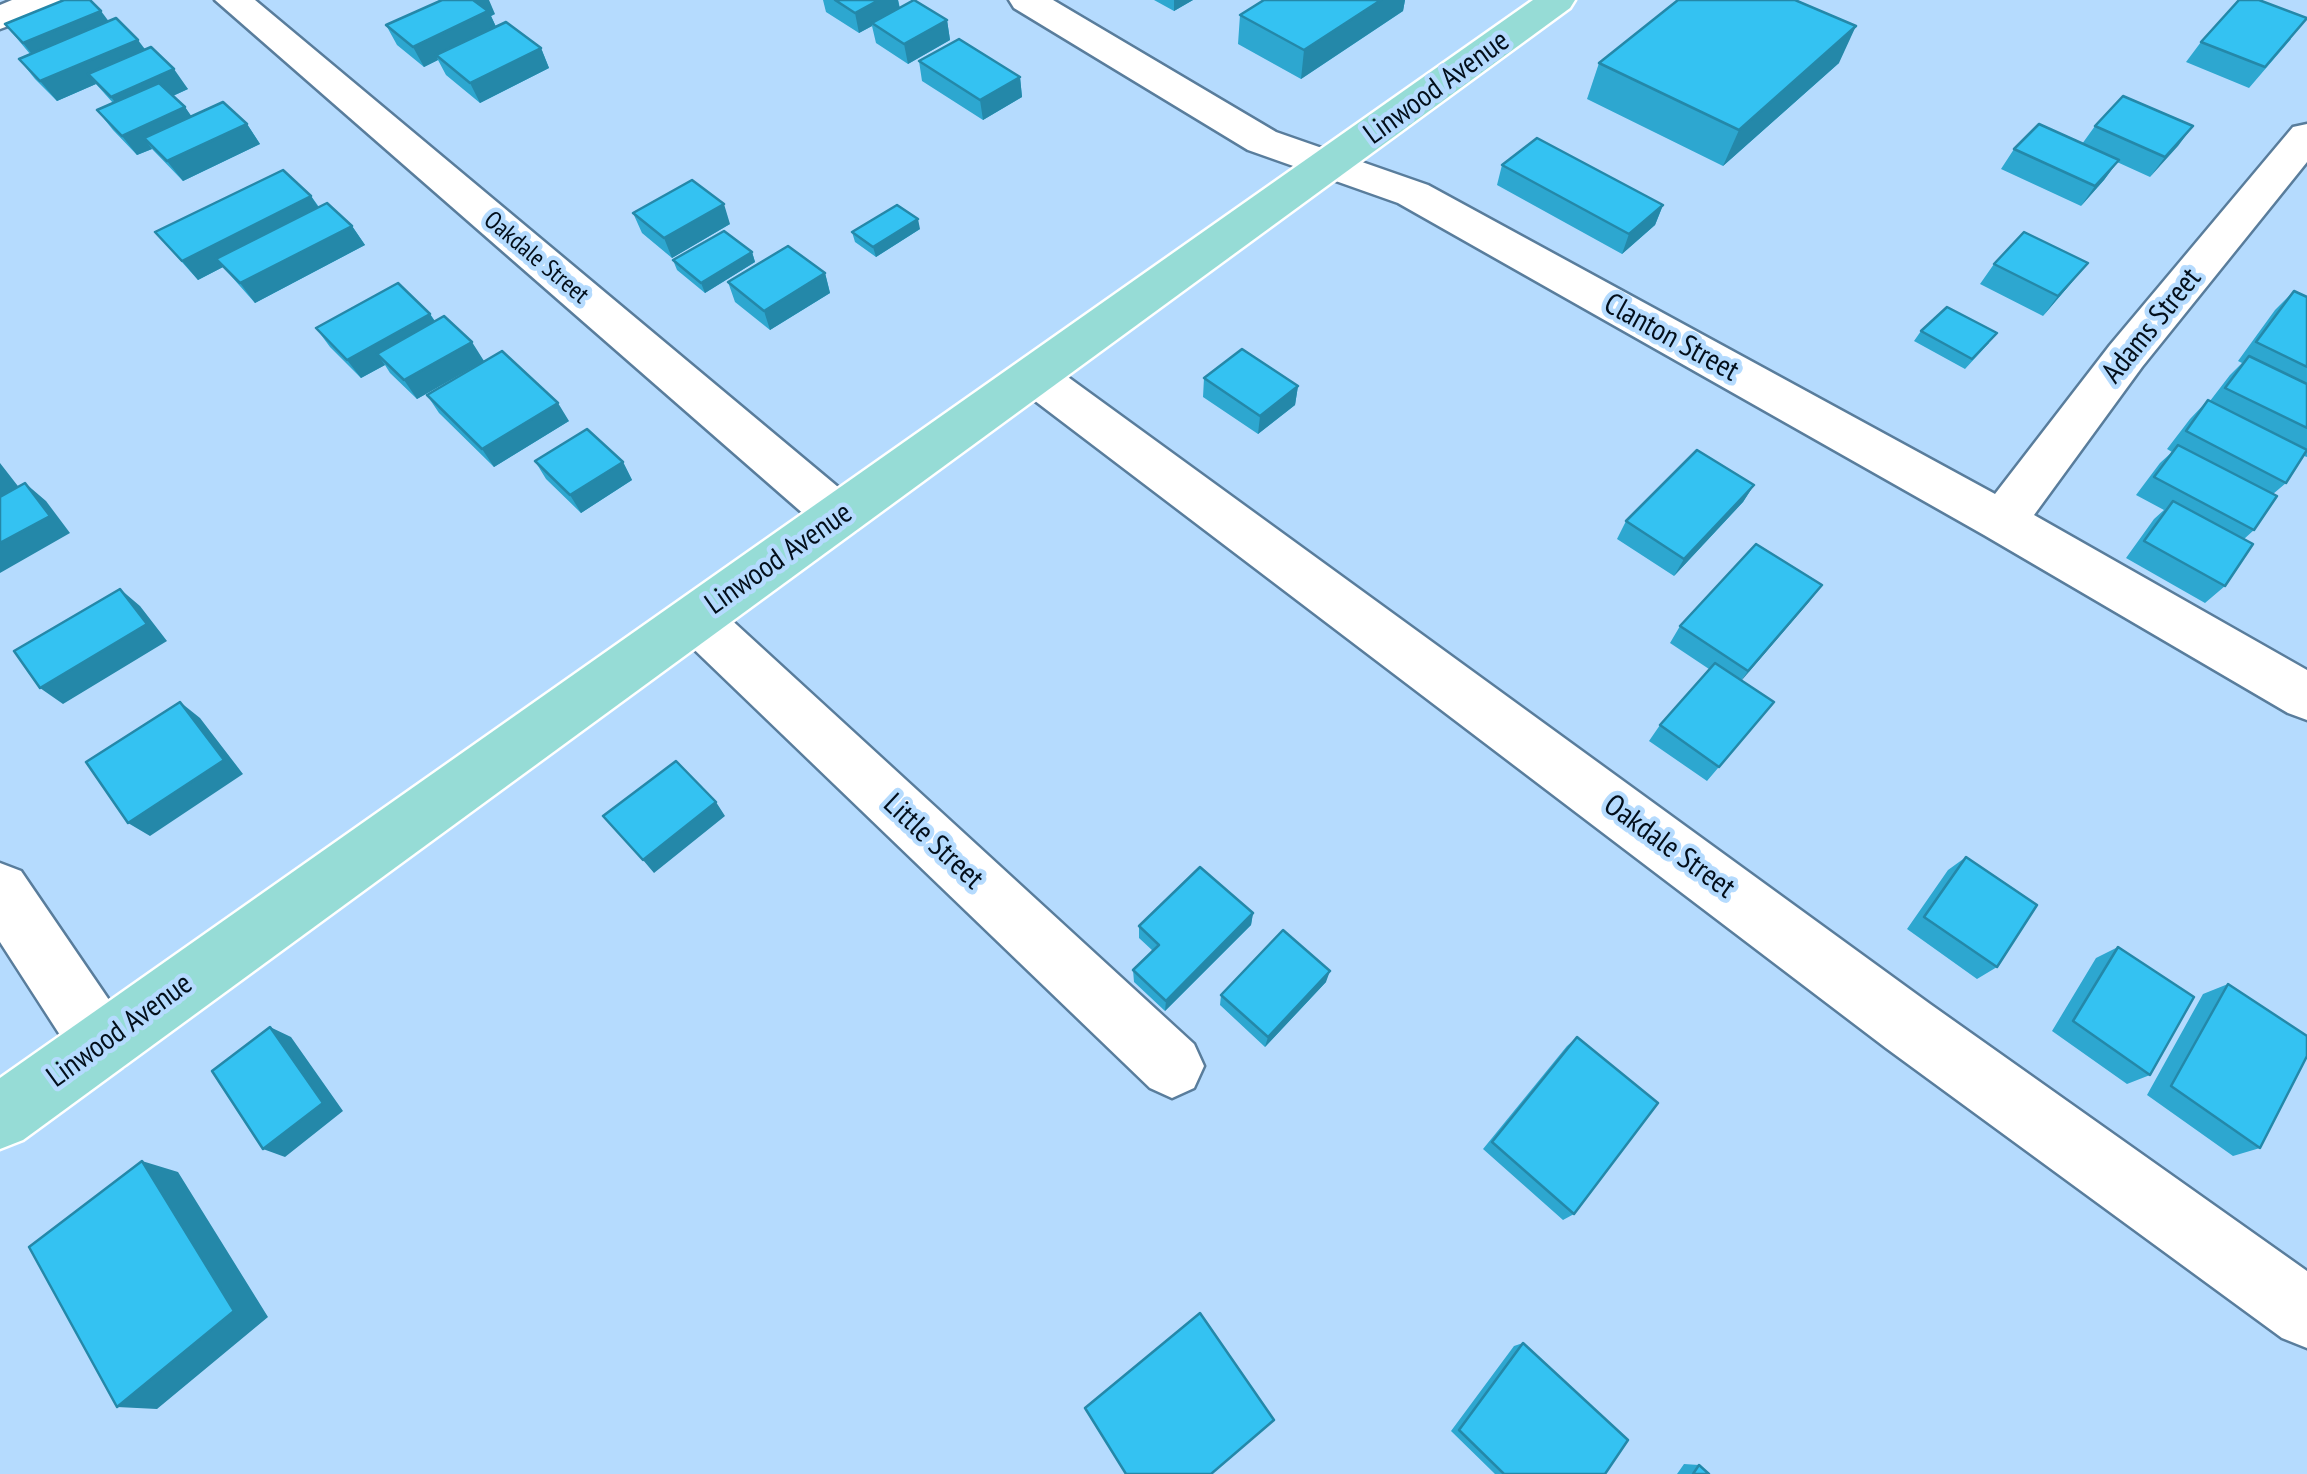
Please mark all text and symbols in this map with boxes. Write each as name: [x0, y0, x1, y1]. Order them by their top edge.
street label: Linwood Avenue: [1357, 23, 1517, 153]
street label: Oakdale Street: [478, 206, 594, 310]
street label: Adams Street: [2095, 261, 2209, 391]
street label: Clanton Street: [1597, 286, 1745, 390]
street label: Linwood Avenue: [699, 495, 859, 623]
street label: Little Street: [876, 787, 990, 897]
street label: Oakdale Street: [1597, 787, 1741, 907]
street label: Linwood Avenue: [40, 966, 200, 1096]

